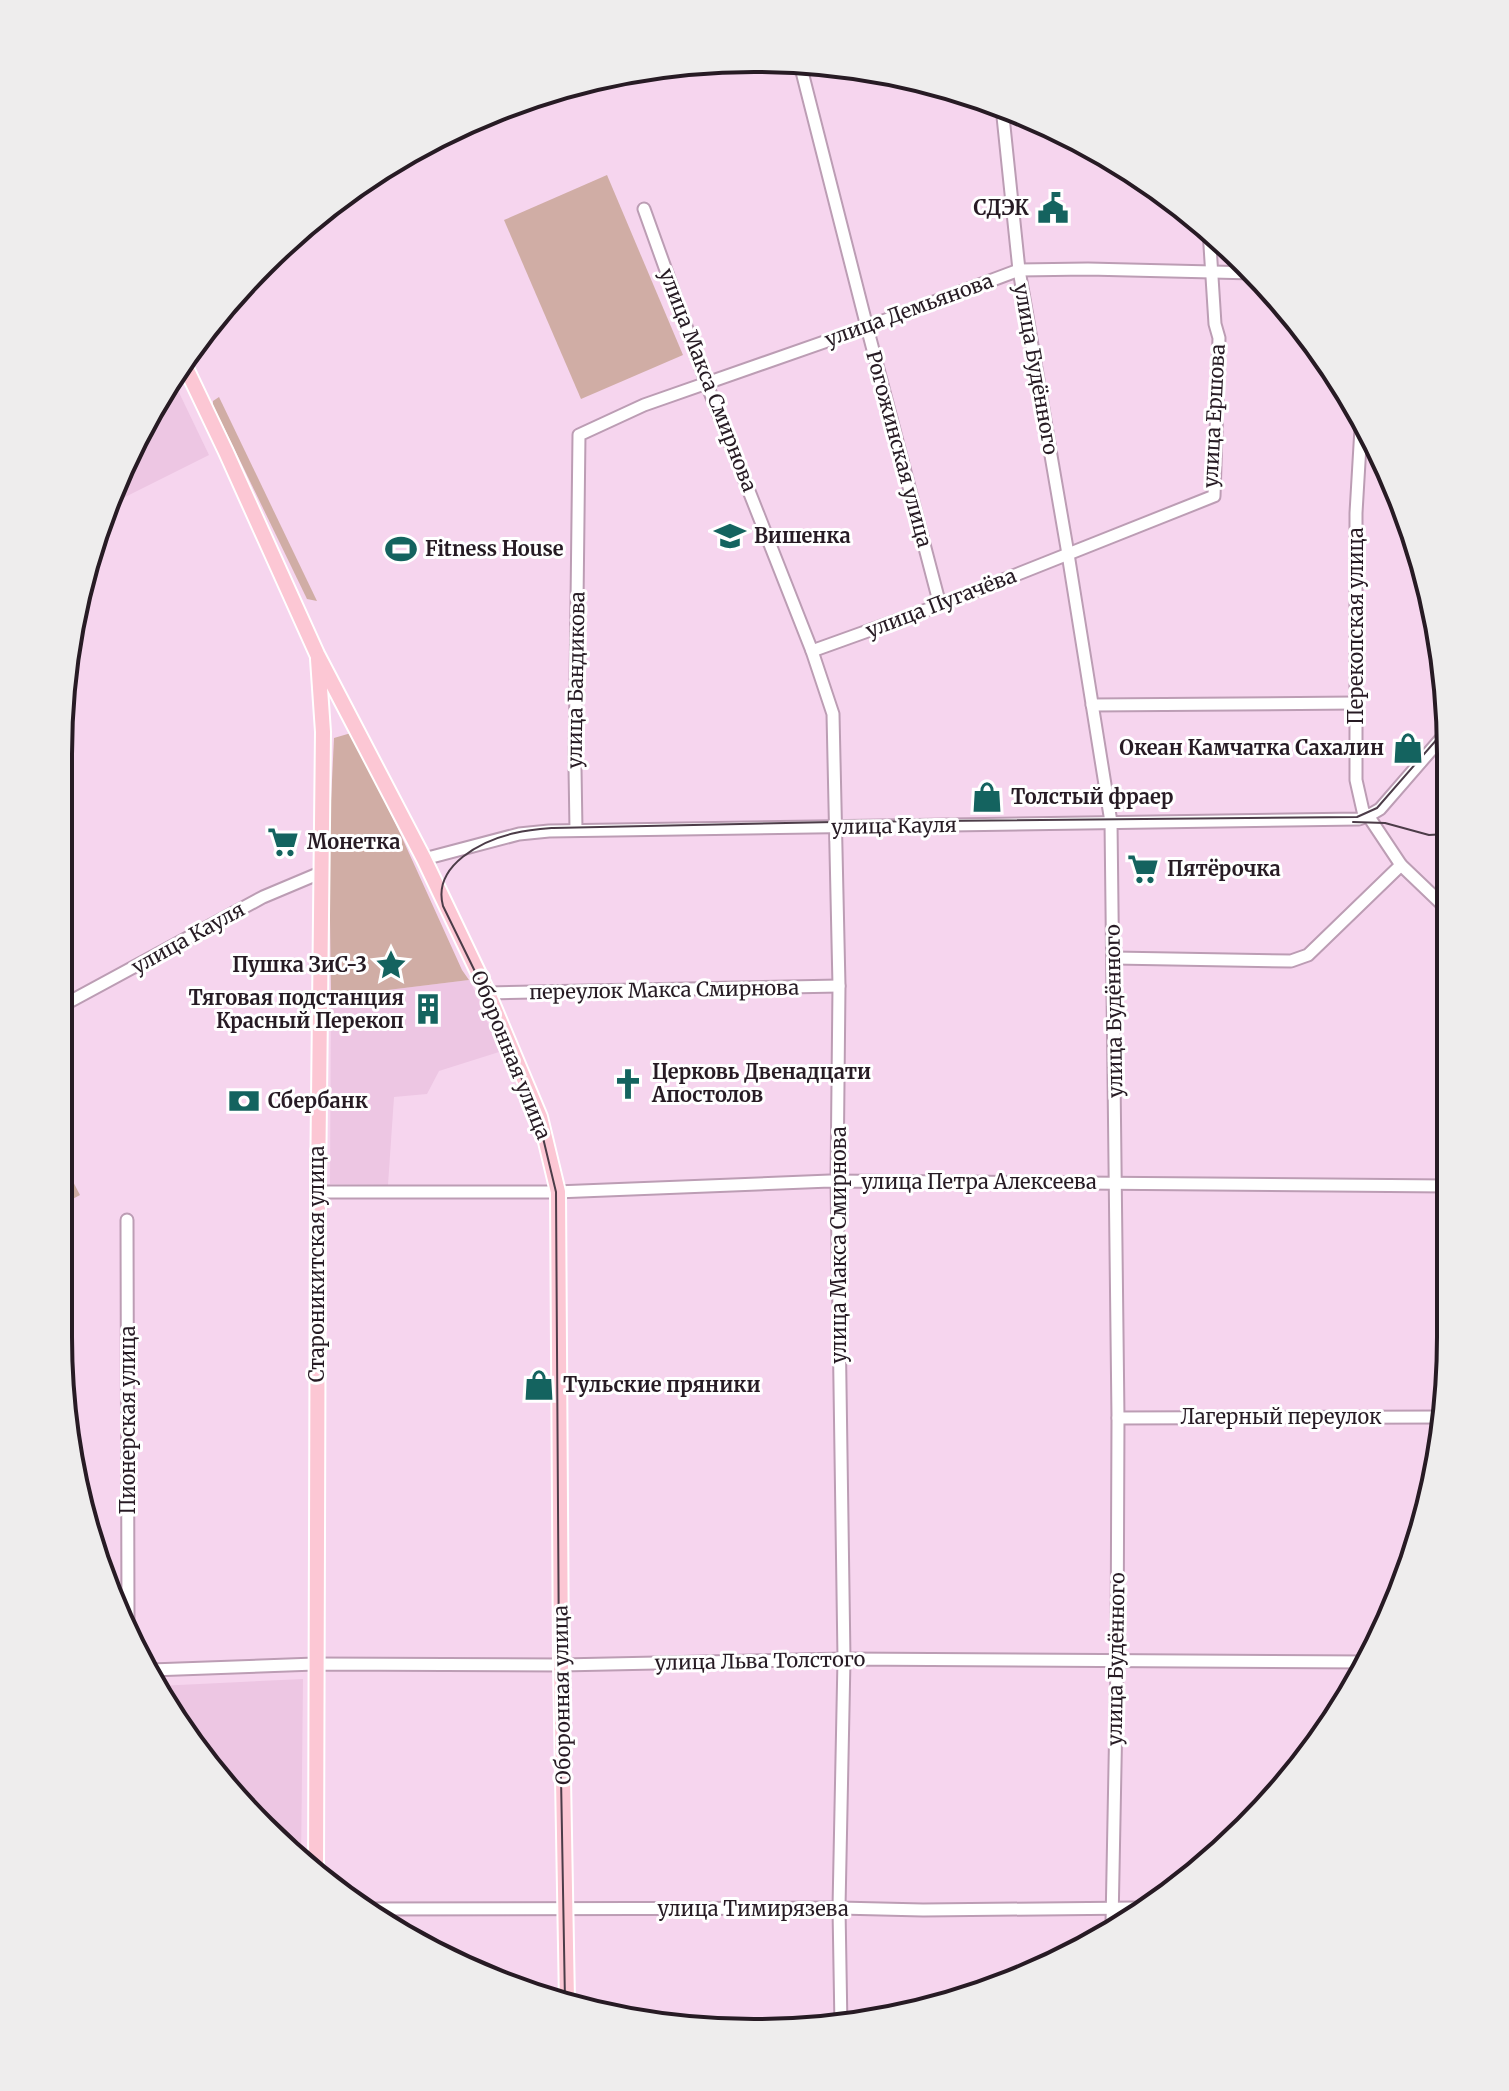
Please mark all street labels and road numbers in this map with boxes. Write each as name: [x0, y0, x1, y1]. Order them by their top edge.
street label: улица Макса Смирнова: [654, 265, 763, 495]
street label: улица Демьянова: [821, 267, 997, 352]
street label: улица Будённого: [1009, 281, 1064, 457]
street label: улица Ершова: [1197, 343, 1230, 489]
street label: Рогожинская улица: [861, 348, 938, 550]
street label: Перекопская улица: [1343, 527, 1368, 725]
street label: улица Пугачёва: [862, 562, 1020, 643]
street label: улица Бандикова: [561, 591, 590, 769]
street label: улица Кауля: [831, 812, 957, 839]
street label: улица Кауля: [127, 896, 249, 979]
street label: улица Будённого: [1099, 924, 1128, 1098]
street label: Оборонная улица: [466, 967, 557, 1143]
street label: переулок Макса Смирнова: [529, 975, 799, 1004]
street label: улица Макса Смирнова: [826, 1126, 851, 1364]
street label: Староникитская улица: [304, 1145, 329, 1382]
street label: улица Петра Алексеева: [861, 1169, 1097, 1194]
street label: Пионерская улица: [115, 1325, 140, 1515]
street label: Лагерный переулок: [1180, 1404, 1382, 1429]
street label: улица Будённого: [1101, 1572, 1130, 1746]
street label: Оборонная улица: [547, 1605, 576, 1785]
street label: улица Льва Толстого: [654, 1646, 866, 1675]
street label: улица Тимирязева: [657, 1896, 849, 1921]

